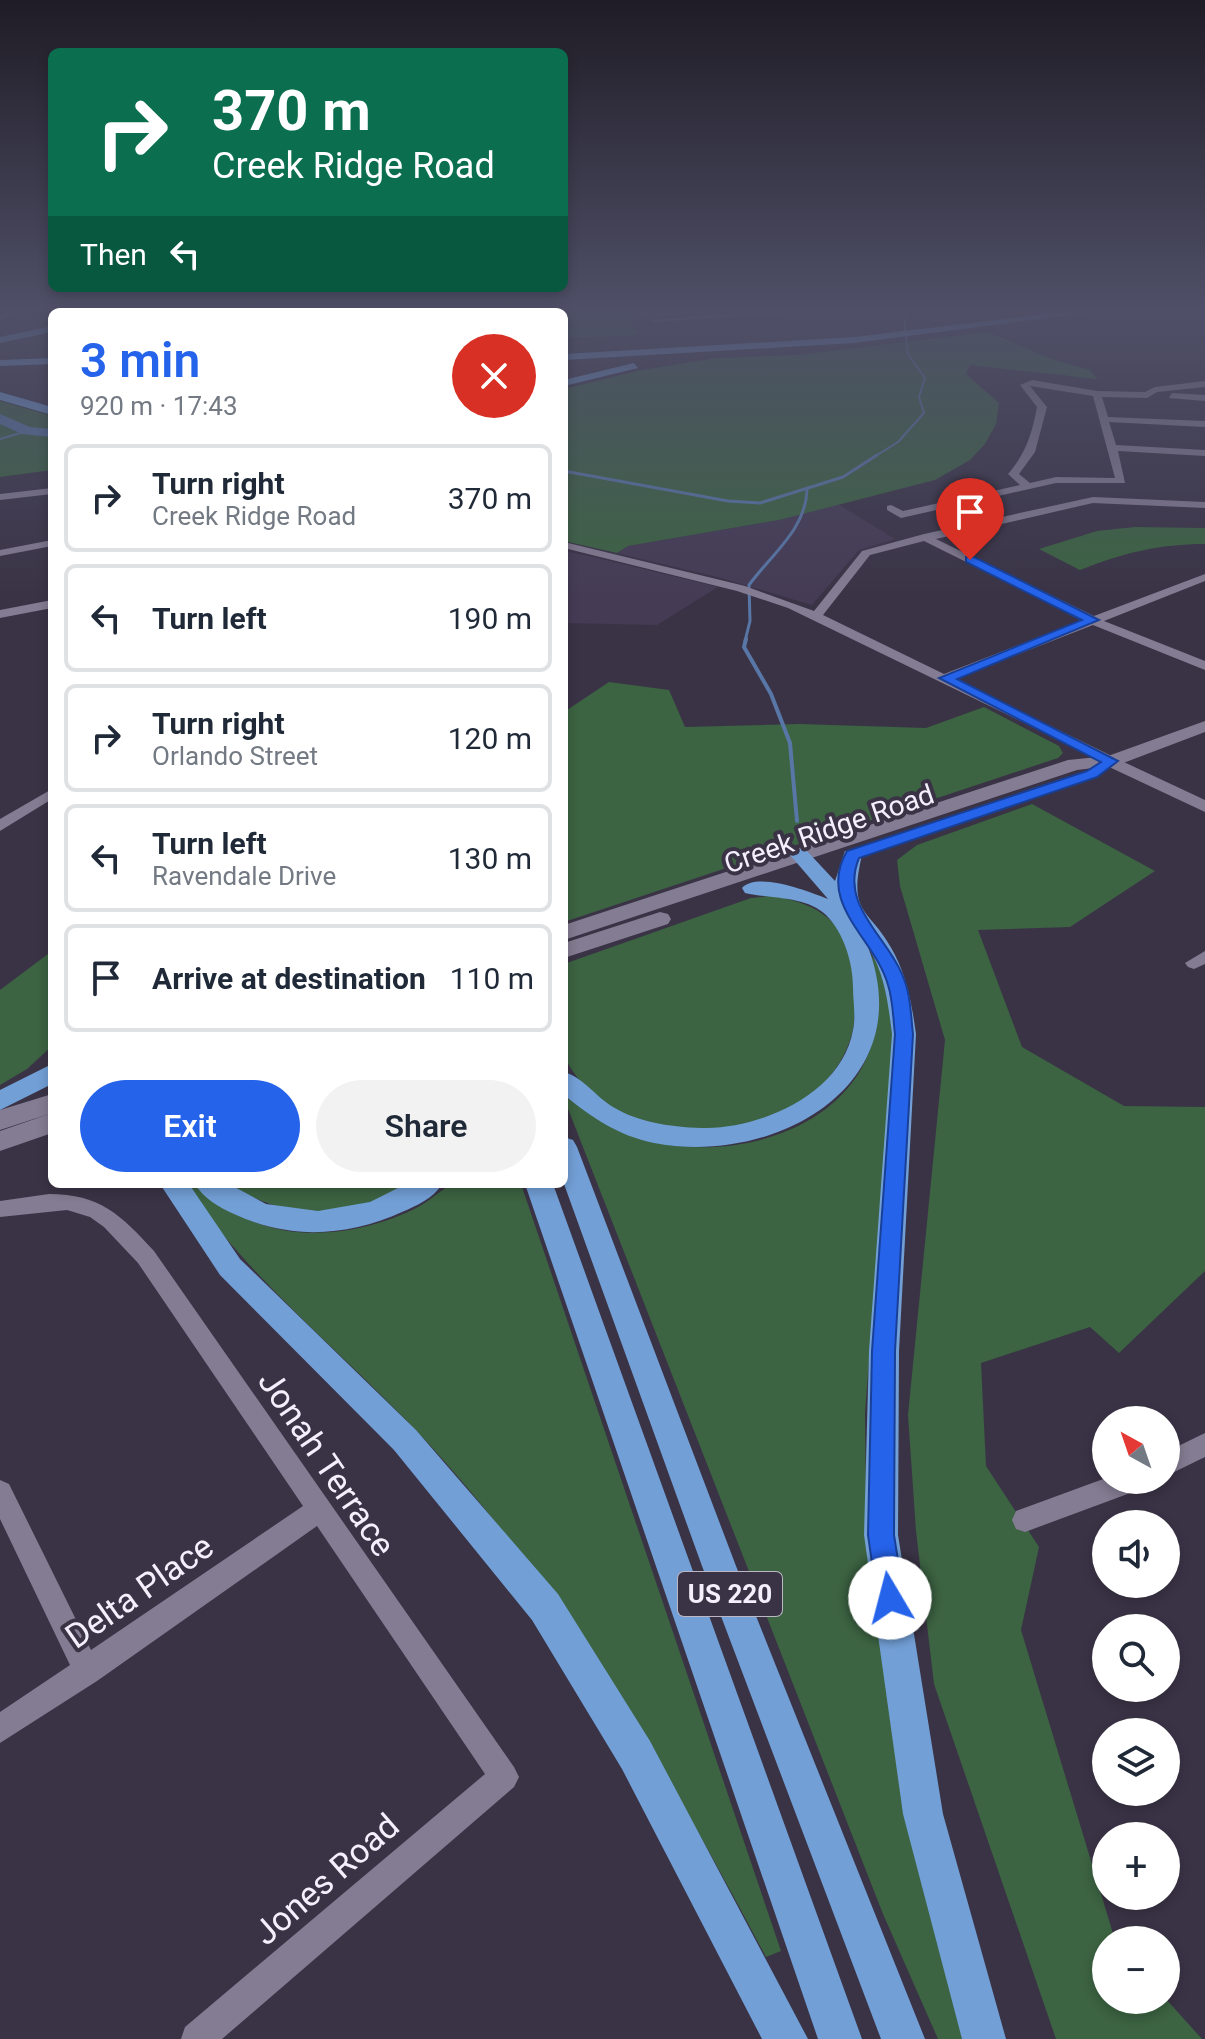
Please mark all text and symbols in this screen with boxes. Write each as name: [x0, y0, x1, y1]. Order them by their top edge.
text: 370 m: [212, 78, 371, 144]
icon: right: [80, 80, 184, 184]
text: Creek Ridge Road: [212, 145, 495, 187]
icon: left: [163, 232, 207, 276]
text: Then: [80, 237, 147, 272]
text: 3 min: [80, 332, 200, 389]
button: close: [452, 334, 536, 418]
text: 920 m · 17:43: [80, 391, 238, 421]
text: Turn right: [152, 466, 285, 501]
icon: right: [84, 476, 128, 520]
pin: [936, 478, 1004, 560]
text: 370 m: [448, 481, 532, 516]
icon: arrive: [948, 490, 992, 534]
text: Creek Ridge Road: [152, 501, 356, 531]
icon: left: [84, 596, 128, 640]
text: Turn left: [152, 601, 267, 636]
text: 190 m: [448, 601, 532, 636]
text: Turn right: [152, 706, 285, 741]
icon: right: [84, 716, 128, 760]
text: 120 m: [448, 721, 532, 756]
text: Orlando Street: [152, 741, 318, 771]
street label: Creek Ridge Road: [720, 778, 938, 880]
text: Turn left: [152, 826, 267, 861]
icon: left: [84, 836, 128, 880]
text: 130 m: [448, 841, 532, 876]
text: Ravendale Drive: [152, 861, 336, 891]
icon: arrive: [84, 956, 128, 1000]
text: Arrive at destination: [152, 961, 426, 996]
text: 110 m: [450, 961, 534, 996]
button: Exit: [80, 1080, 300, 1172]
button: Share: [316, 1080, 536, 1172]
street label: Jonah Terrace: [250, 1363, 404, 1563]
north arrow: [1092, 1406, 1180, 1494]
map controls: [1092, 1406, 1180, 2014]
button: sound: [1092, 1510, 1180, 1598]
street label: Delta Place: [58, 1526, 220, 1656]
position arrow: [848, 1556, 932, 1640]
road number: US 220: [678, 1572, 782, 1616]
button: search: [1092, 1614, 1180, 1702]
button: layers: [1092, 1718, 1180, 1806]
street label: Jones Road: [245, 1805, 407, 1953]
button: +: [1092, 1822, 1180, 1910]
button: −: [1092, 1926, 1180, 2014]

